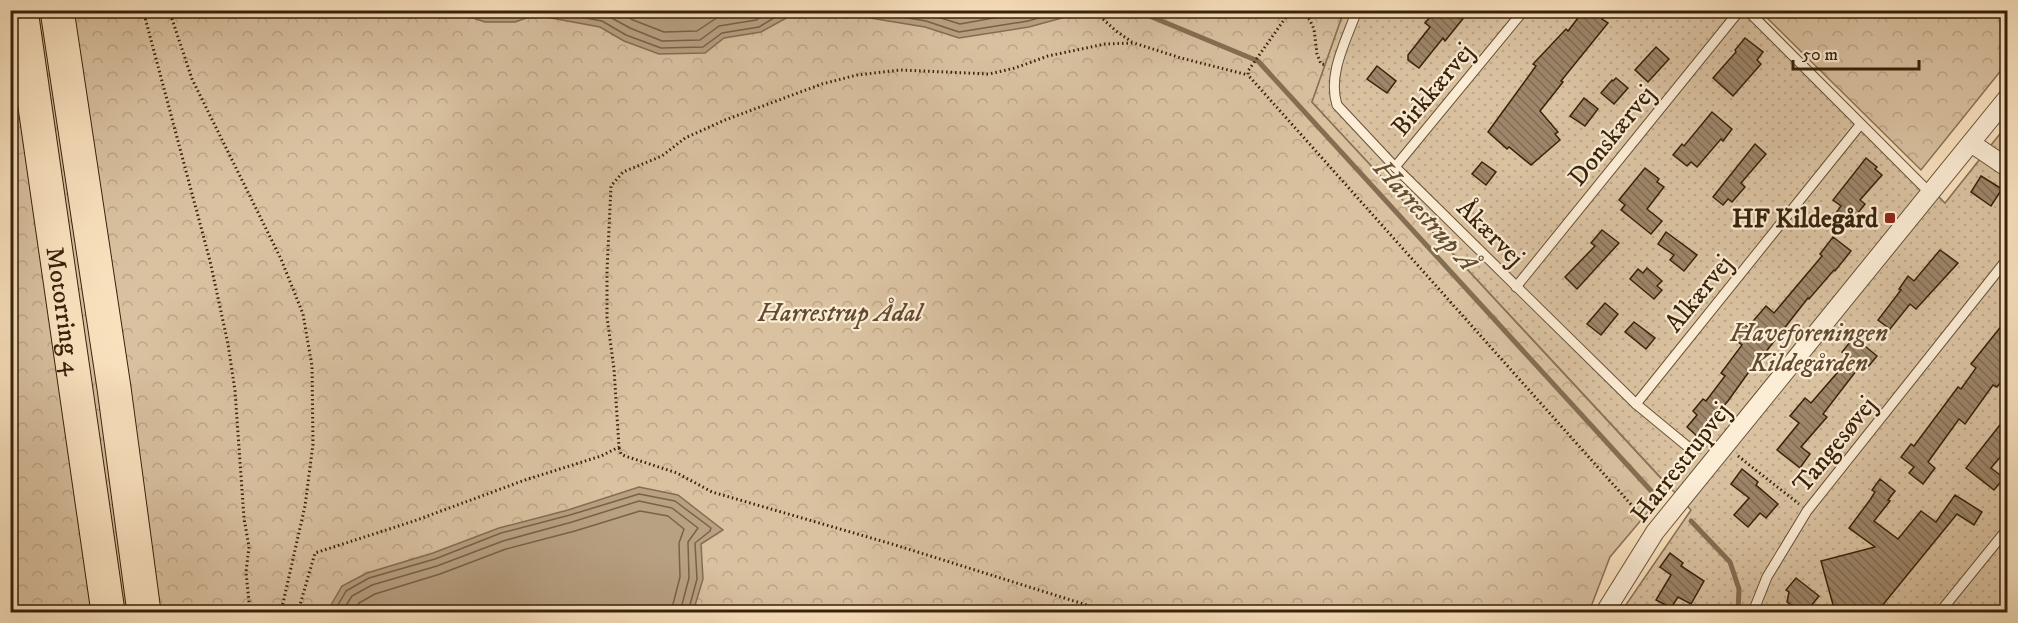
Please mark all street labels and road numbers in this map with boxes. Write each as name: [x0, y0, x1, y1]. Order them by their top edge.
street label: Birkkærvej: [1385, 37, 1482, 143]
street label: Donskærvej: [1561, 79, 1663, 193]
street label: Åkærvej: [1449, 191, 1532, 274]
street label: Motorring 4: [37, 244, 89, 379]
street label: Alkærvej: [1658, 248, 1740, 339]
street label: Tangesøvej: [1786, 390, 1884, 500]
street label: Harrestrupvej: [1624, 396, 1738, 530]

